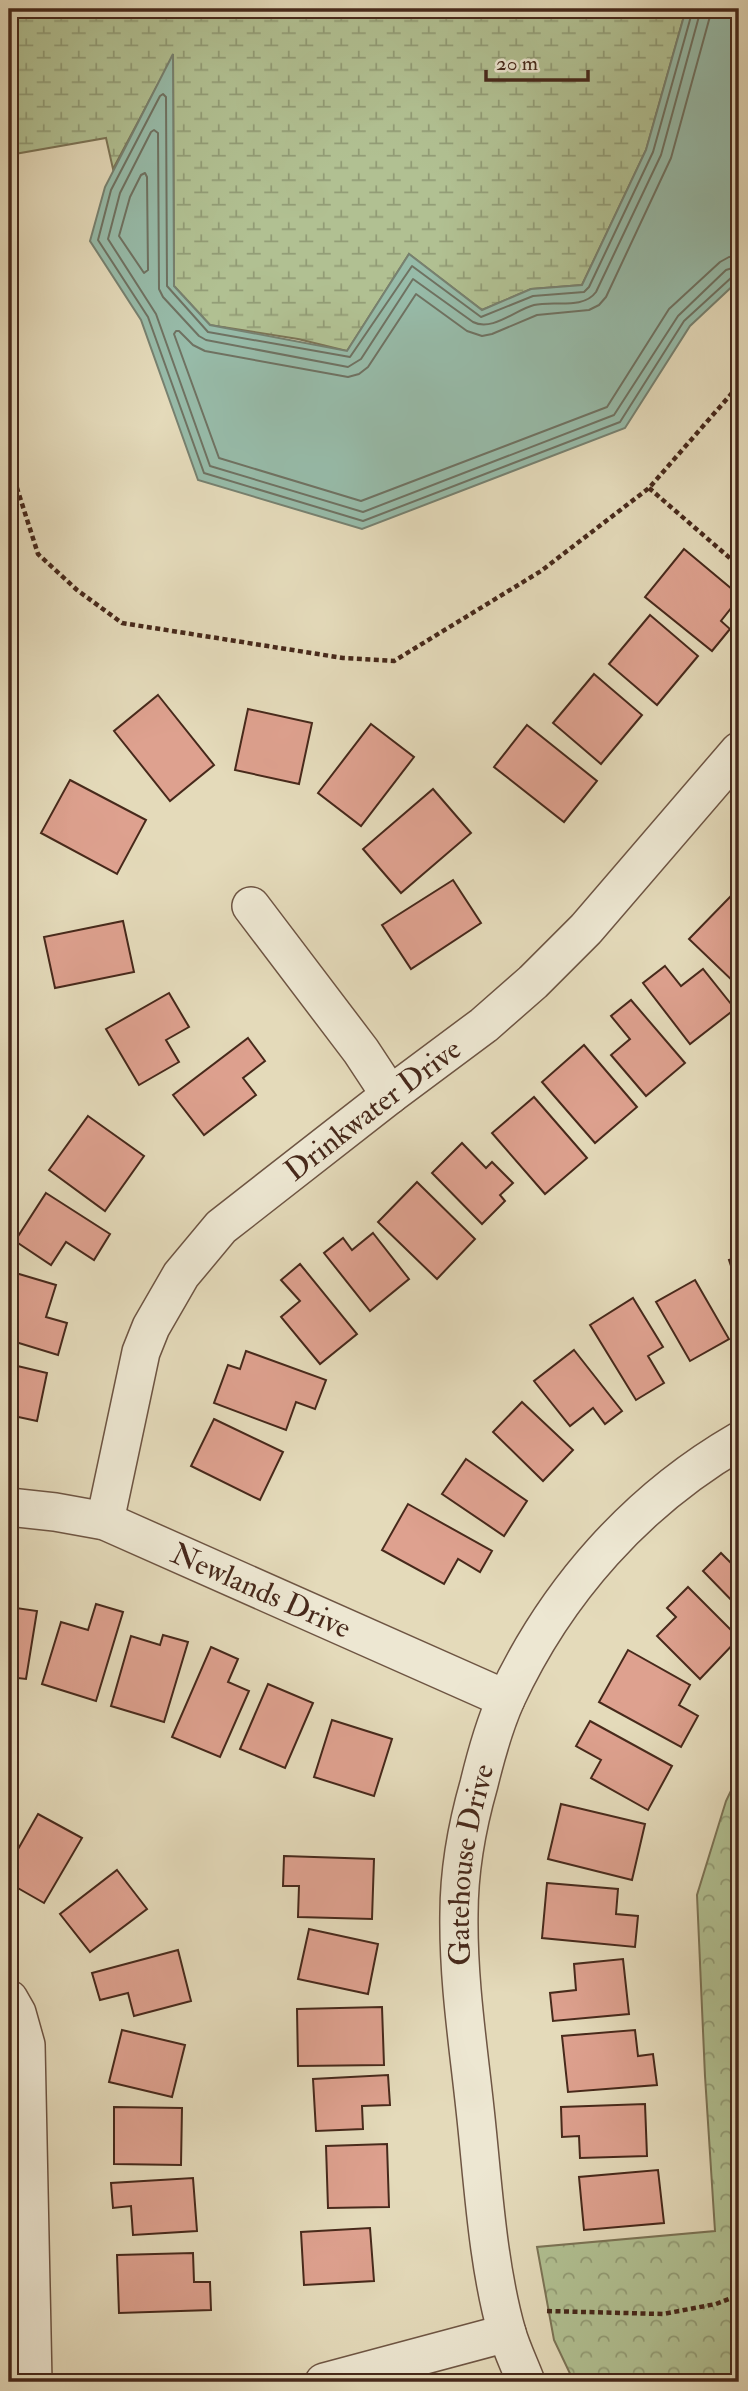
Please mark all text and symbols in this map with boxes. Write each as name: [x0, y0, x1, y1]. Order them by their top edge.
scale bar: [486, 38, 587, 82]
text: 20 m: [496, 50, 538, 77]
street label: Drinkwater Drive: [277, 1031, 468, 1189]
street label: Newlands Drive: [165, 1535, 357, 1647]
street label: Gatehouse Drive: [441, 1760, 502, 1966]

